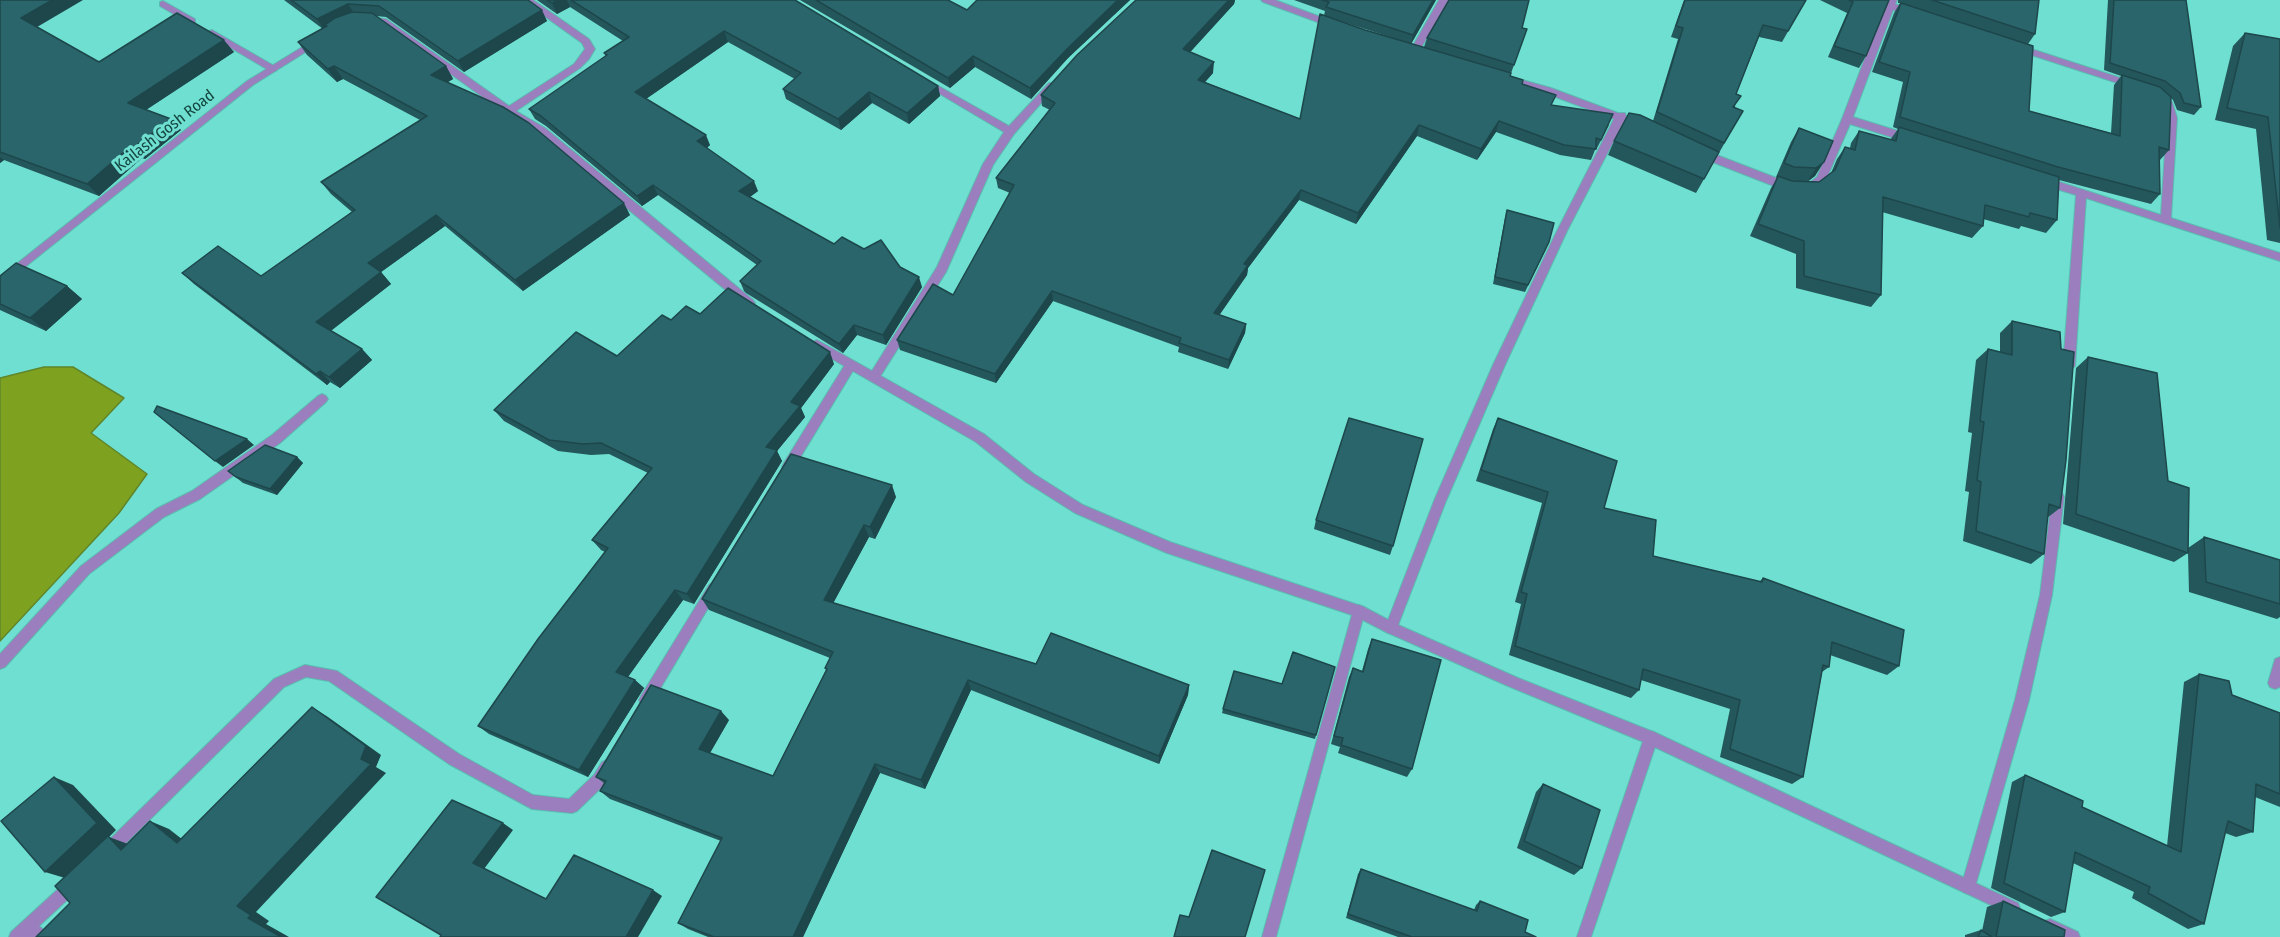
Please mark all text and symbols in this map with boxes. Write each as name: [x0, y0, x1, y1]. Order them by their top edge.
street label: Kailash Gosh Road: [111, 86, 219, 176]

